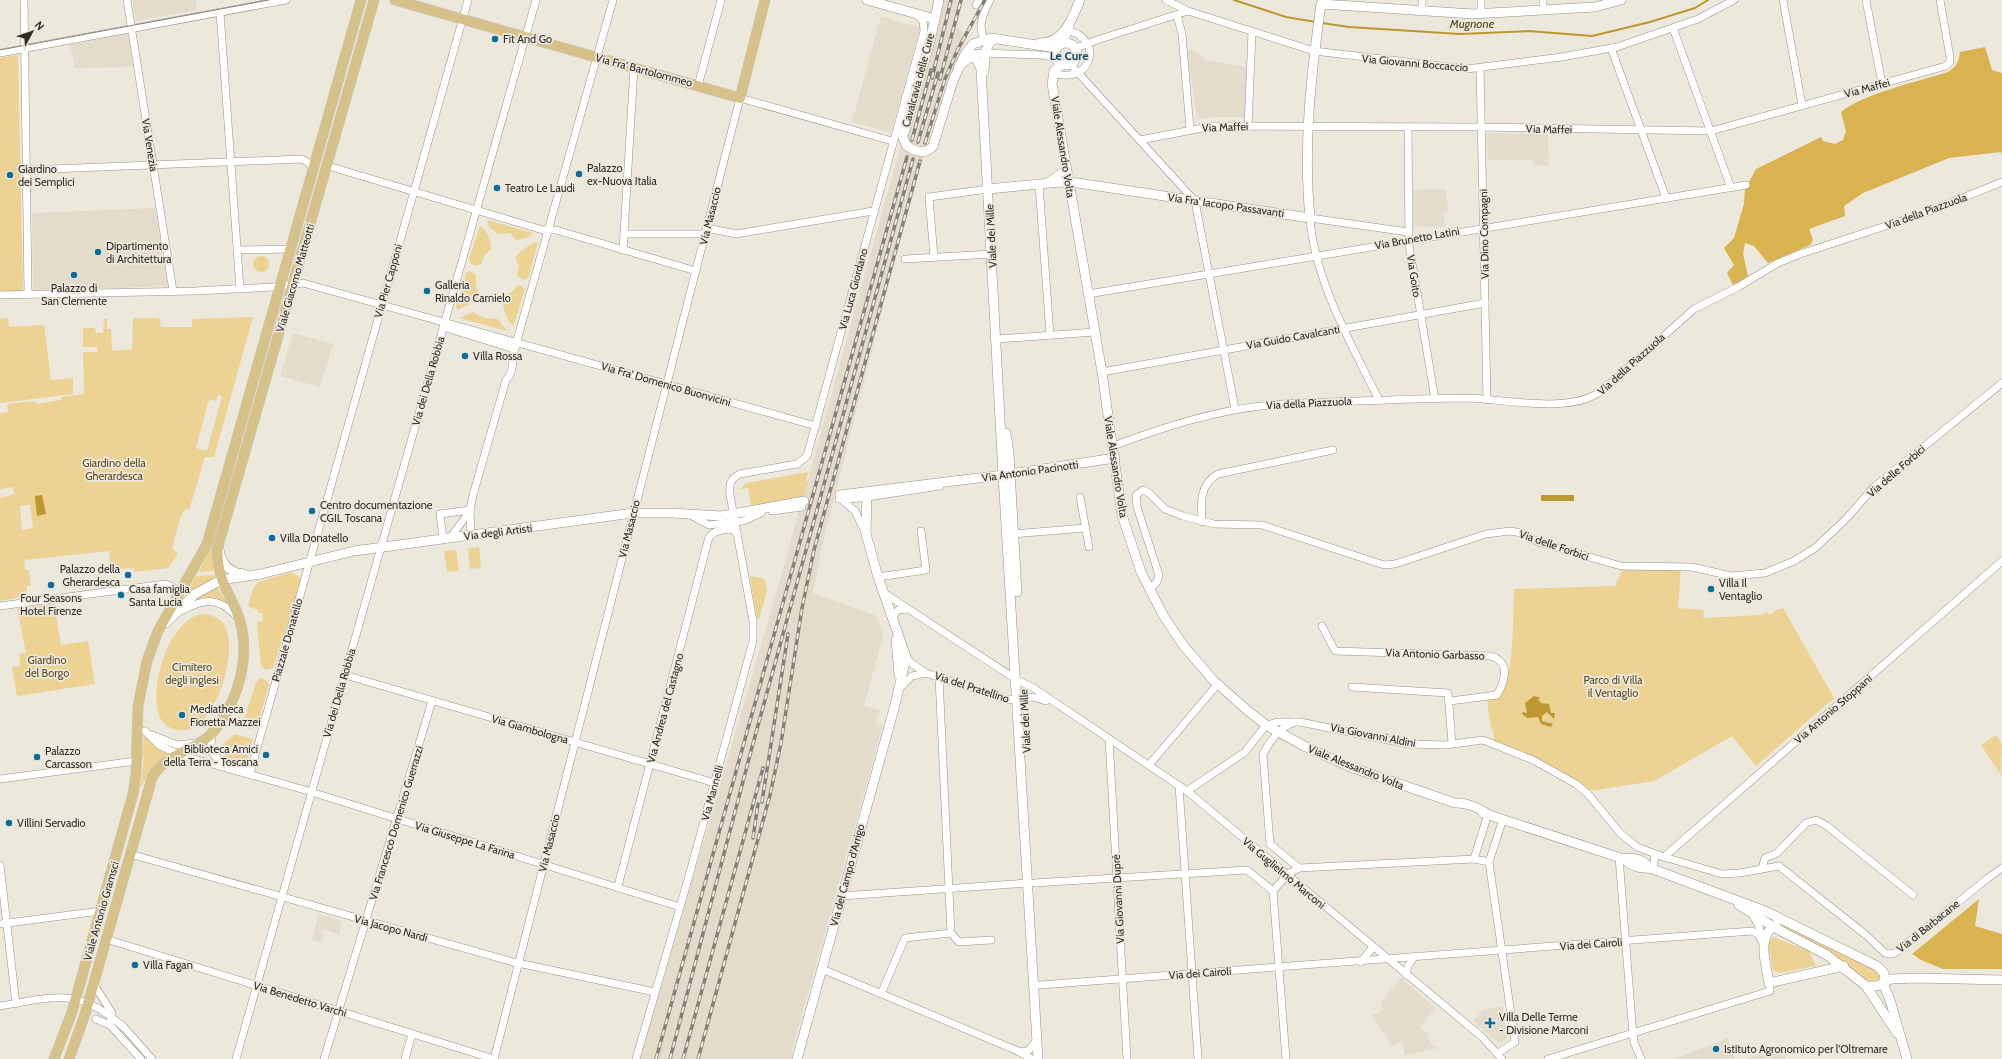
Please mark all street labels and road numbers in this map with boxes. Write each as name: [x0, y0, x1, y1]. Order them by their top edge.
street label: Cavalcavia delle Cure: [899, 31, 937, 129]
street label: Via Fra' Bartolommeo: [594, 50, 694, 90]
street label: Via Giovanni Boccaccio: [1361, 51, 1469, 75]
street label: Via Maffei: [1843, 75, 1891, 101]
street label: Viale Alessandro Volta: [1048, 95, 1078, 199]
street label: Via Venezia: [139, 117, 161, 173]
street label: Via Maffei: [1202, 119, 1248, 135]
street label: Via Maffei: [1526, 122, 1572, 136]
street label: Via Masaccio: [696, 185, 724, 247]
street label: Via Dino Compagni: [1476, 189, 1492, 279]
street label: Via della Piazzuola: [1883, 189, 1969, 232]
street label: Via Fra' Iacopo Passavanti: [1167, 190, 1285, 220]
street label: Viale dei Mille: [982, 203, 1000, 268]
street label: Viale Giacomo Matteotti: [273, 222, 317, 334]
street label: Via Brunetto Latini: [1373, 224, 1461, 252]
street label: Via Pier Capponi: [371, 242, 405, 320]
street label: Via Luca Giordano: [835, 247, 871, 331]
street label: Via Goito: [1404, 254, 1424, 298]
street label: Via Guido Cavalcanti: [1245, 322, 1341, 352]
street label: Via della Piazzuola: [1594, 330, 1668, 398]
street label: Via dei Della Robbia: [409, 334, 448, 427]
street label: Via Fra' Domenico Buonvicini: [599, 359, 733, 409]
street label: Via della Piazzuola: [1266, 394, 1353, 412]
street label: Viale Alessandro Volta: [1101, 415, 1131, 519]
street label: Via delle Forbici: [1864, 442, 1928, 500]
street label: Via Antonio Pacinotti: [981, 457, 1079, 485]
street label: Via Masaccio: [615, 498, 643, 560]
street label: Via degli Artisti: [463, 521, 533, 543]
street label: Via delle Forbici: [1517, 527, 1591, 563]
street label: Piazzale Donatello: [268, 597, 306, 683]
street label: Via Antonio Garbasso: [1385, 645, 1485, 663]
street label: Via dei Della Robbia: [320, 646, 359, 739]
street label: Via Andrea del Castagno: [644, 652, 686, 764]
street label: Via del Pratellino: [933, 668, 1011, 706]
street label: Via Antonio Stoppani: [1791, 671, 1875, 747]
street label: Viale dei Mille: [1016, 688, 1034, 753]
street label: Via Giambologna: [490, 711, 571, 747]
street label: Via Giovanni Aldini: [1329, 720, 1417, 750]
street label: Viale Alessandro Volta: [1306, 741, 1407, 793]
street label: Via Francesco Domenico Guerrazzi: [366, 744, 426, 902]
street label: Via Mannelli: [698, 764, 726, 822]
street label: Via Masaccio: [535, 812, 563, 874]
street label: Via Giuseppe La Farina: [413, 818, 518, 862]
street label: Via del Campo d'Arrigo: [827, 822, 867, 928]
street label: Via Guglielmo Marconi: [1240, 834, 1328, 912]
street label: Via Giovanni Duprè: [1109, 854, 1127, 944]
street label: Viale Antonio Gramsci: [80, 860, 122, 962]
street label: Via di Barbacane: [1894, 896, 1963, 956]
street label: Via Jacopo Nardi: [353, 911, 429, 945]
street label: Via dei Cairoli: [1559, 935, 1623, 953]
street label: Via dei Cairoli: [1168, 964, 1232, 982]
street label: Via Benedetto Varchi: [252, 978, 348, 1020]

